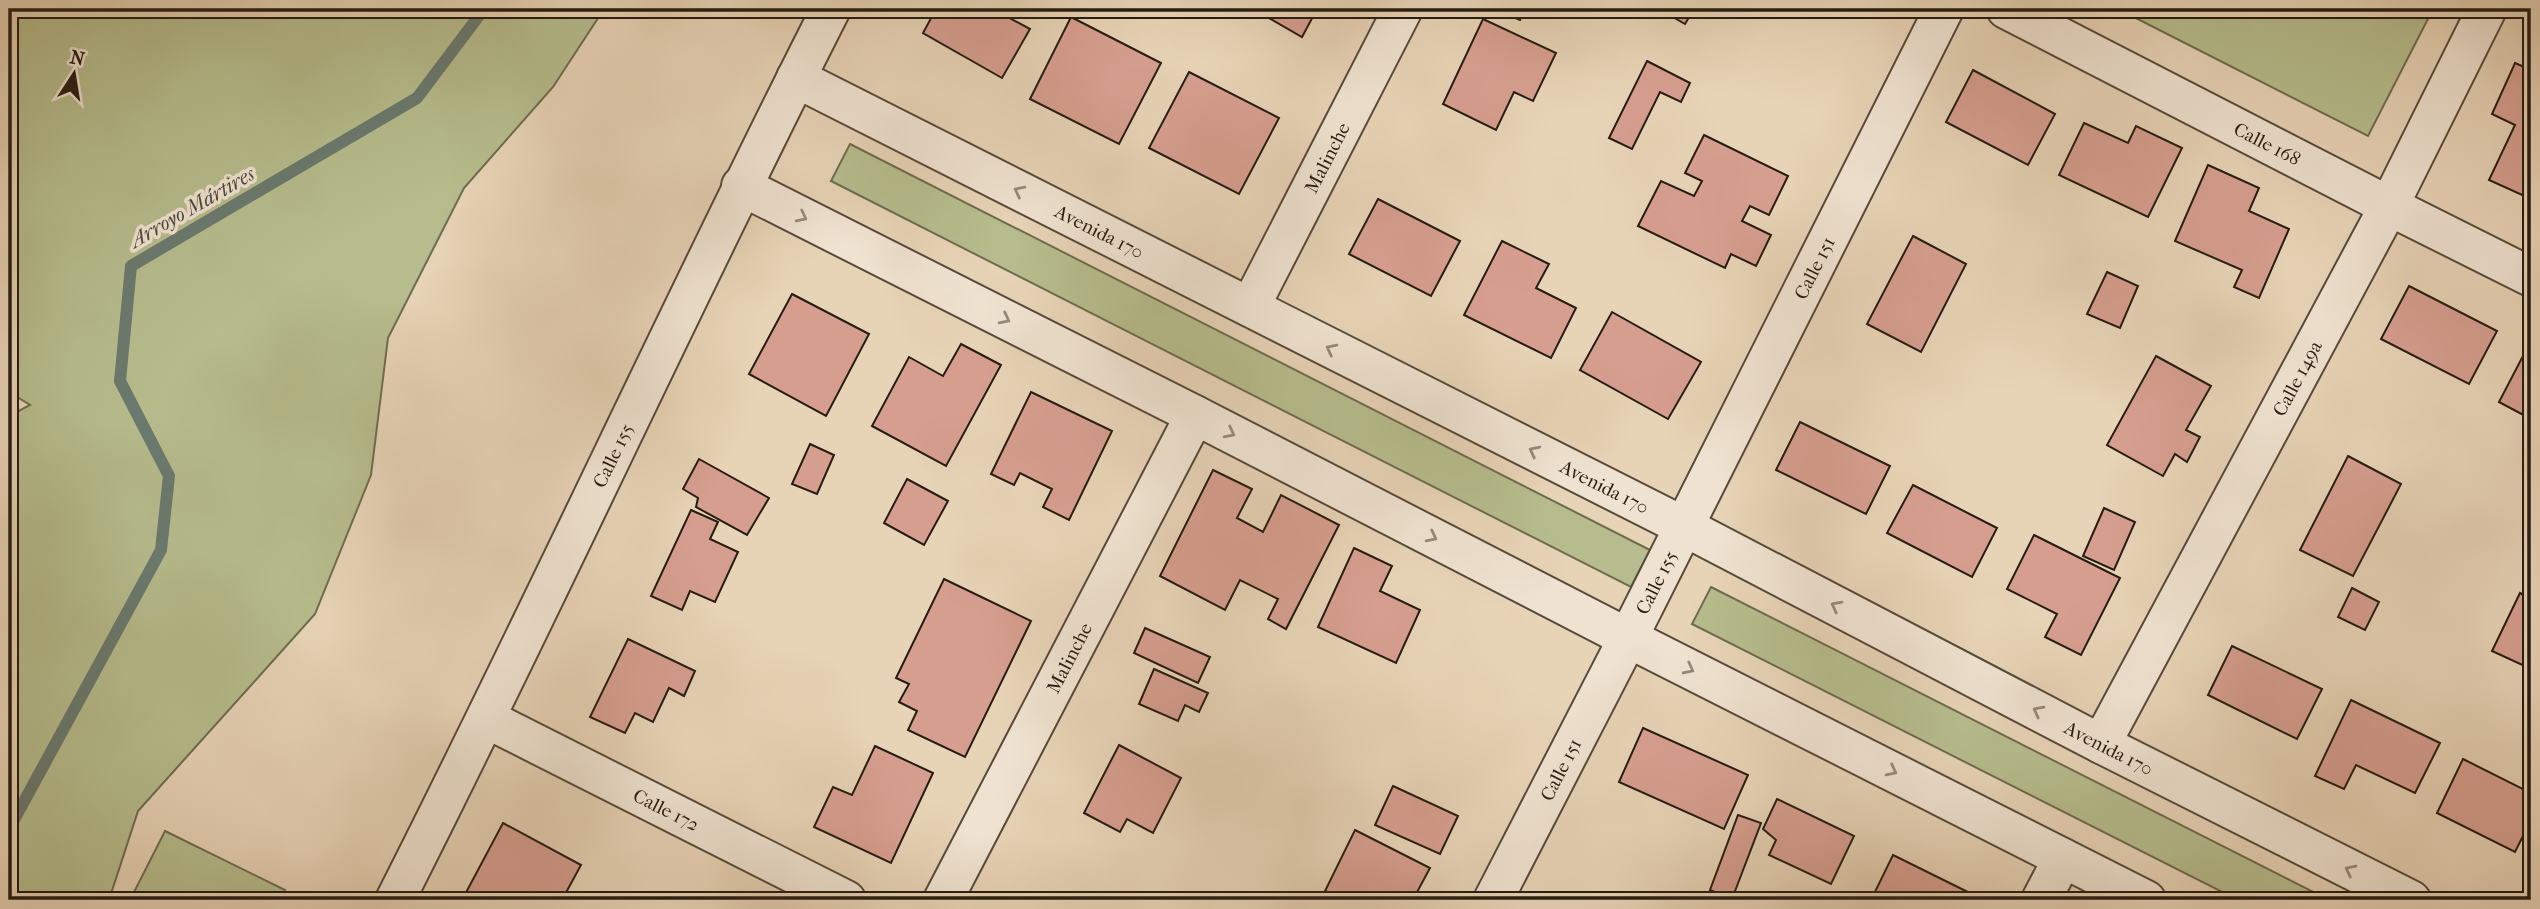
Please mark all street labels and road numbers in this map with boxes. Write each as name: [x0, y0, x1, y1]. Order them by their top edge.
street label: Calle 168: [2230, 118, 2304, 171]
street label: Malinche: [1300, 119, 1355, 197]
street label: Avenida 170: [1050, 200, 1147, 264]
street label: Calle 151: [1790, 233, 1840, 303]
street label: Calle 149a: [2269, 337, 2327, 420]
street label: Calle 155: [589, 420, 638, 491]
street label: Avenida 170: [1555, 455, 1652, 519]
street label: Calle 155: [1632, 547, 1682, 618]
street label: Malinche: [1042, 619, 1097, 697]
street label: Avenida 170: [2060, 716, 2157, 780]
street label: Calle 151: [1536, 735, 1586, 805]
street label: Calle 172: [629, 785, 703, 836]

